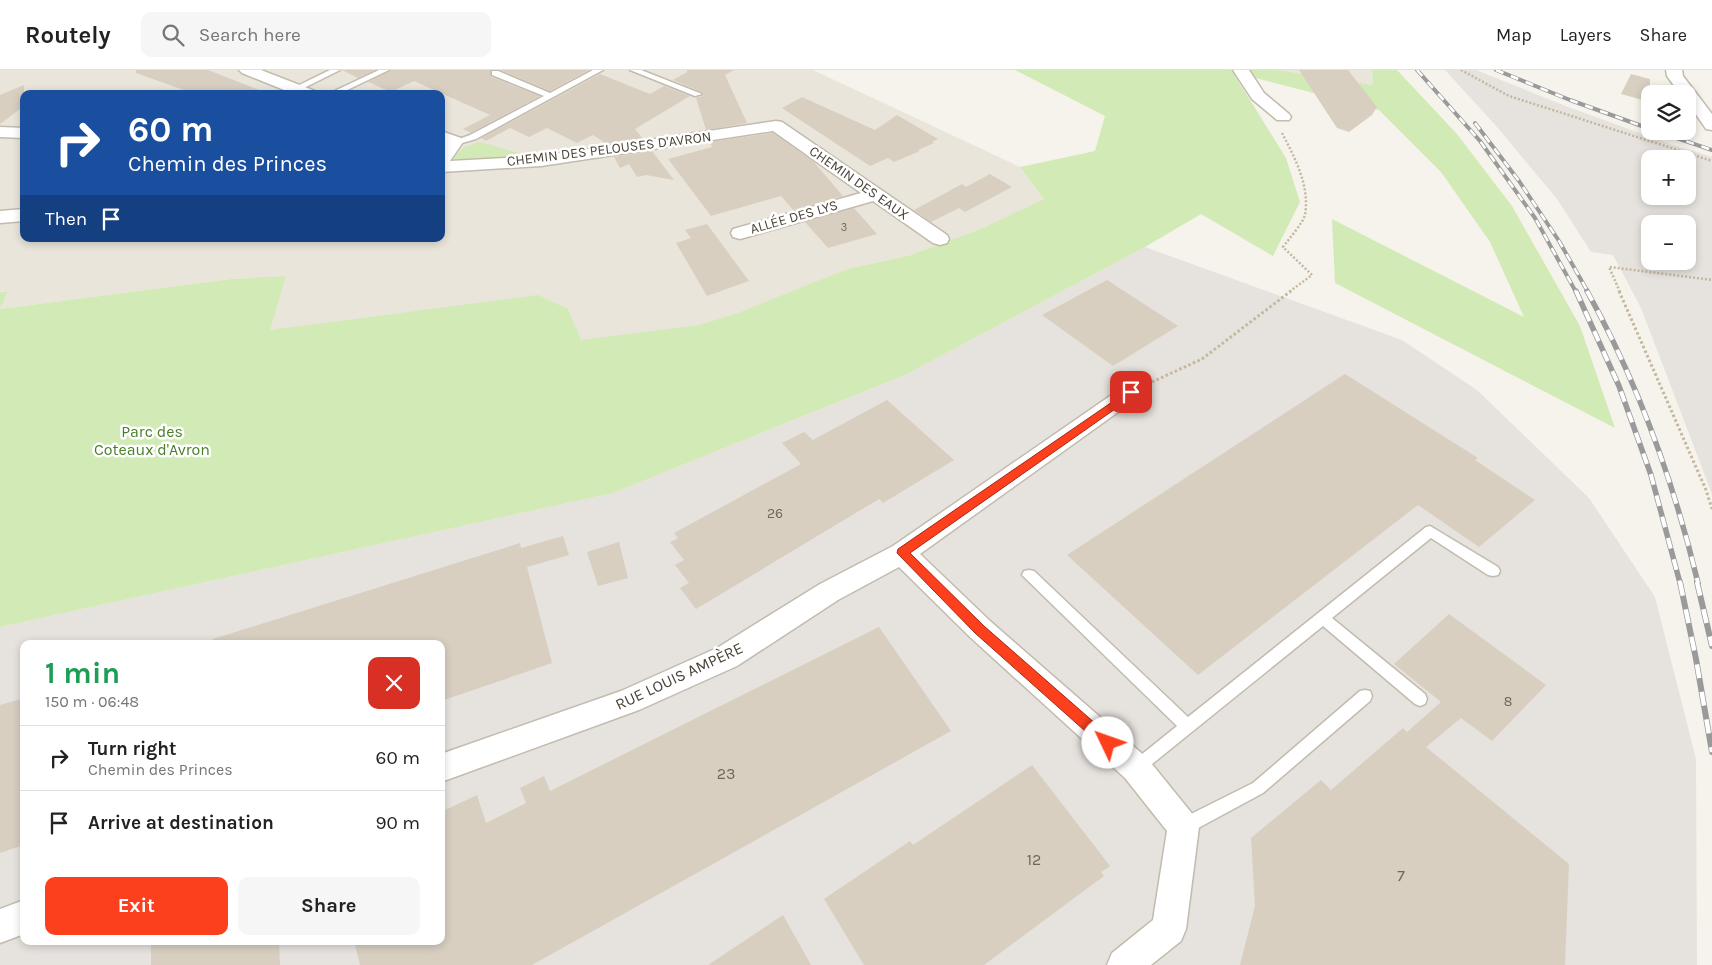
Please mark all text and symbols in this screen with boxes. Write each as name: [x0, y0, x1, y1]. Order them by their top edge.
search box: [141, 12, 491, 57]
text: Routely: [25, 21, 111, 49]
icon: search: [159, 21, 187, 49]
text: Search here: [199, 24, 301, 46]
text: Map: [1496, 24, 1532, 46]
text: Layers: [1560, 24, 1612, 46]
text: Share: [1640, 24, 1687, 46]
map controls: [1641, 85, 1696, 270]
button: layers: [1641, 85, 1696, 140]
text: 60 m: [128, 109, 213, 150]
icon: right: [45, 110, 110, 175]
street label: CHEMIN DES PELOUSES D'AVRON: [506, 128, 712, 170]
street label: CHEMIN DES EAUX: [806, 142, 912, 224]
button: +: [1641, 150, 1696, 205]
text: Chemin des Princes: [128, 151, 327, 177]
street label: ALLÉE DES LYS: [748, 195, 840, 238]
icon: arrive: [97, 205, 125, 233]
text: Then: [45, 208, 87, 230]
button: −: [1641, 215, 1696, 270]
house number: 3: [841, 221, 847, 234]
pin: [1110, 371, 1152, 413]
icon: arrive: [1117, 378, 1145, 406]
park label: Parc des Coteaux d'Avron: [94, 422, 210, 459]
house number: 26: [767, 505, 783, 522]
street label: RUE LOUIS AMPÈRE: [612, 638, 746, 714]
text: 1 min: [45, 655, 120, 691]
button: close: [368, 657, 420, 709]
text: 150 m · 06:48: [45, 692, 139, 711]
house number: 8: [1504, 693, 1512, 710]
position arrow: [1081, 716, 1133, 768]
text: Turn right: [88, 738, 177, 760]
icon: right: [45, 744, 73, 772]
text: 60 m: [376, 747, 420, 769]
text: Chemin des Princes: [88, 760, 233, 779]
house number: 23: [717, 764, 735, 783]
icon: arrive: [45, 809, 73, 837]
text: Arrive at destination: [88, 812, 274, 834]
text: 90 m: [375, 812, 420, 834]
house number: 12: [1027, 850, 1041, 869]
house number: 7: [1397, 866, 1405, 885]
button: Exit: [45, 877, 228, 935]
button: Share: [238, 877, 420, 935]

